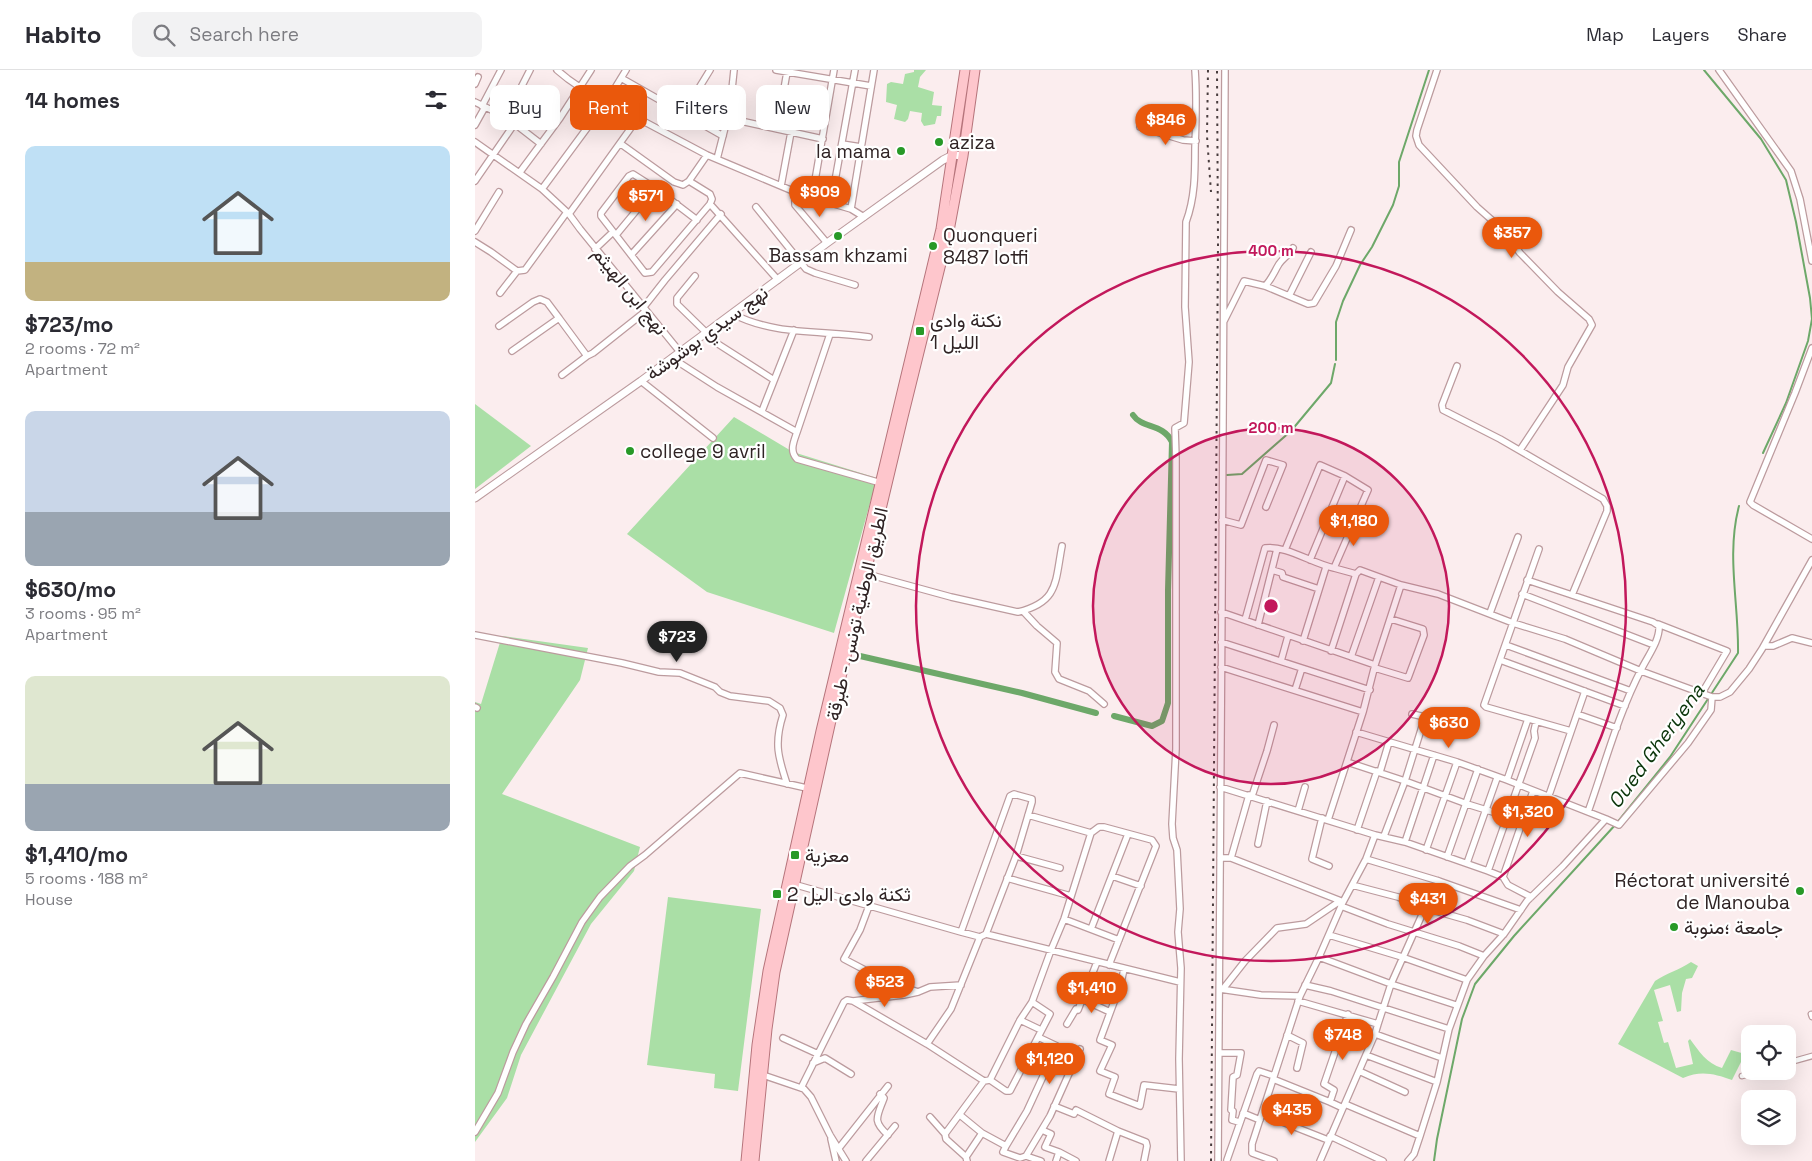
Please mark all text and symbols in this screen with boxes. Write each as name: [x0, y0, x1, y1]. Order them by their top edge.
search box: [132, 12, 482, 57]
text: Habito: [25, 19, 102, 50]
icon: search: [150, 21, 178, 49]
text: Search here: [190, 22, 299, 47]
text: Map: [1586, 23, 1624, 46]
text: Layers: [1652, 23, 1709, 46]
text: Share: [1737, 23, 1787, 46]
chip: Buy: [490, 85, 560, 130]
chip: Rent: [570, 85, 647, 130]
chip: Filters: [657, 85, 746, 130]
chip: New: [756, 85, 829, 130]
icon: filters: [422, 86, 450, 114]
text: 14 homes: [25, 87, 120, 114]
pin: $846: [1136, 104, 1196, 146]
text: $846: [1146, 109, 1186, 130]
place label: aziza: [949, 130, 995, 155]
marker: aziza: [933, 136, 945, 148]
place label: la mama: [816, 139, 891, 164]
marker: la mama: [895, 145, 907, 157]
pin: $909: [790, 176, 850, 218]
icon: home: [193, 178, 283, 268]
pin: $571: [616, 180, 676, 222]
text: $909: [800, 181, 840, 202]
text: $571: [628, 185, 664, 206]
pin: $357: [1482, 216, 1542, 259]
text: $357: [1493, 222, 1531, 243]
place label: Quonqueri 8487 lotfi: [943, 223, 1038, 270]
marker: Bassam khzami: [832, 230, 844, 242]
marker: Quonqueri 8487 lotfi: [927, 240, 939, 252]
text: 400 m: [1248, 241, 1294, 260]
street label: نهج ابن الهيثم: [586, 242, 673, 341]
place label: Bassam khzami: [768, 243, 908, 268]
street label: نهج سيدي بوشوشة: [641, 280, 775, 388]
place label: نكنة وادى الليل 1: [930, 308, 1002, 355]
text: $723/mo: [25, 311, 113, 338]
marker: نكنة وادى الليل 1: [914, 325, 926, 337]
text: 2 rooms · 72 m²: [25, 338, 140, 359]
text: Apartment: [25, 359, 108, 380]
text: 200 m: [1249, 418, 1293, 437]
place label: college 9 avril: [640, 439, 766, 464]
icon: home: [193, 443, 283, 533]
marker: college 9 avril: [624, 445, 636, 457]
pin: $1,180: [1313, 504, 1395, 547]
street label: الطريق الوطنية تونس - طبرقة: [820, 505, 894, 723]
text: $1,180: [1330, 510, 1378, 531]
text: $630/mo: [25, 576, 116, 603]
centre of rings: [1262, 597, 1280, 615]
text: 3 rooms · 95 m²: [25, 603, 141, 624]
pin: $723: [647, 620, 707, 663]
text: Apartment: [25, 624, 108, 645]
text: $723: [658, 626, 696, 647]
water label: Oued Gheryena: [1602, 678, 1710, 814]
pin: $630: [1419, 706, 1479, 749]
icon: home: [193, 708, 283, 798]
text: $630: [1429, 712, 1469, 733]
pin: $1,320: [1487, 796, 1569, 838]
text: $1,320: [1502, 801, 1554, 822]
text: $1,410/mo: [25, 841, 128, 868]
place label: معزية: [805, 843, 849, 868]
marker: معزية: [789, 849, 801, 861]
text: 5 rooms · 188 m²: [25, 868, 148, 889]
place label: Réctorat université de Manouba: [1615, 868, 1790, 915]
place label: ثكنة وادى اليل 2: [787, 882, 911, 907]
pin: $431: [1398, 882, 1458, 925]
marker: Réctorat université de Manouba: [1794, 885, 1806, 897]
marker: ثكنة وادى اليل 2: [771, 888, 783, 900]
text: $431: [1410, 888, 1446, 909]
text: House: [25, 889, 73, 910]
place label: جامعة ؛منوبة: [1684, 915, 1783, 940]
marker: جامعة ؛منوبة: [1668, 921, 1680, 933]
pin: $523: [855, 966, 915, 1008]
text: $523: [866, 971, 904, 992]
pin: $1,410: [1051, 972, 1133, 1014]
text: $1,410: [1068, 977, 1116, 998]
pin: $748: [1313, 1018, 1373, 1061]
text: $748: [1324, 1024, 1362, 1045]
map controls: [1741, 1025, 1796, 1145]
button: locate: [1741, 1025, 1796, 1080]
pin: $1,120: [1009, 1042, 1091, 1085]
text: $1,120: [1026, 1048, 1074, 1069]
button: layers: [1741, 1090, 1796, 1145]
pin: $435: [1262, 1094, 1322, 1136]
text: $435: [1272, 1099, 1312, 1120]

